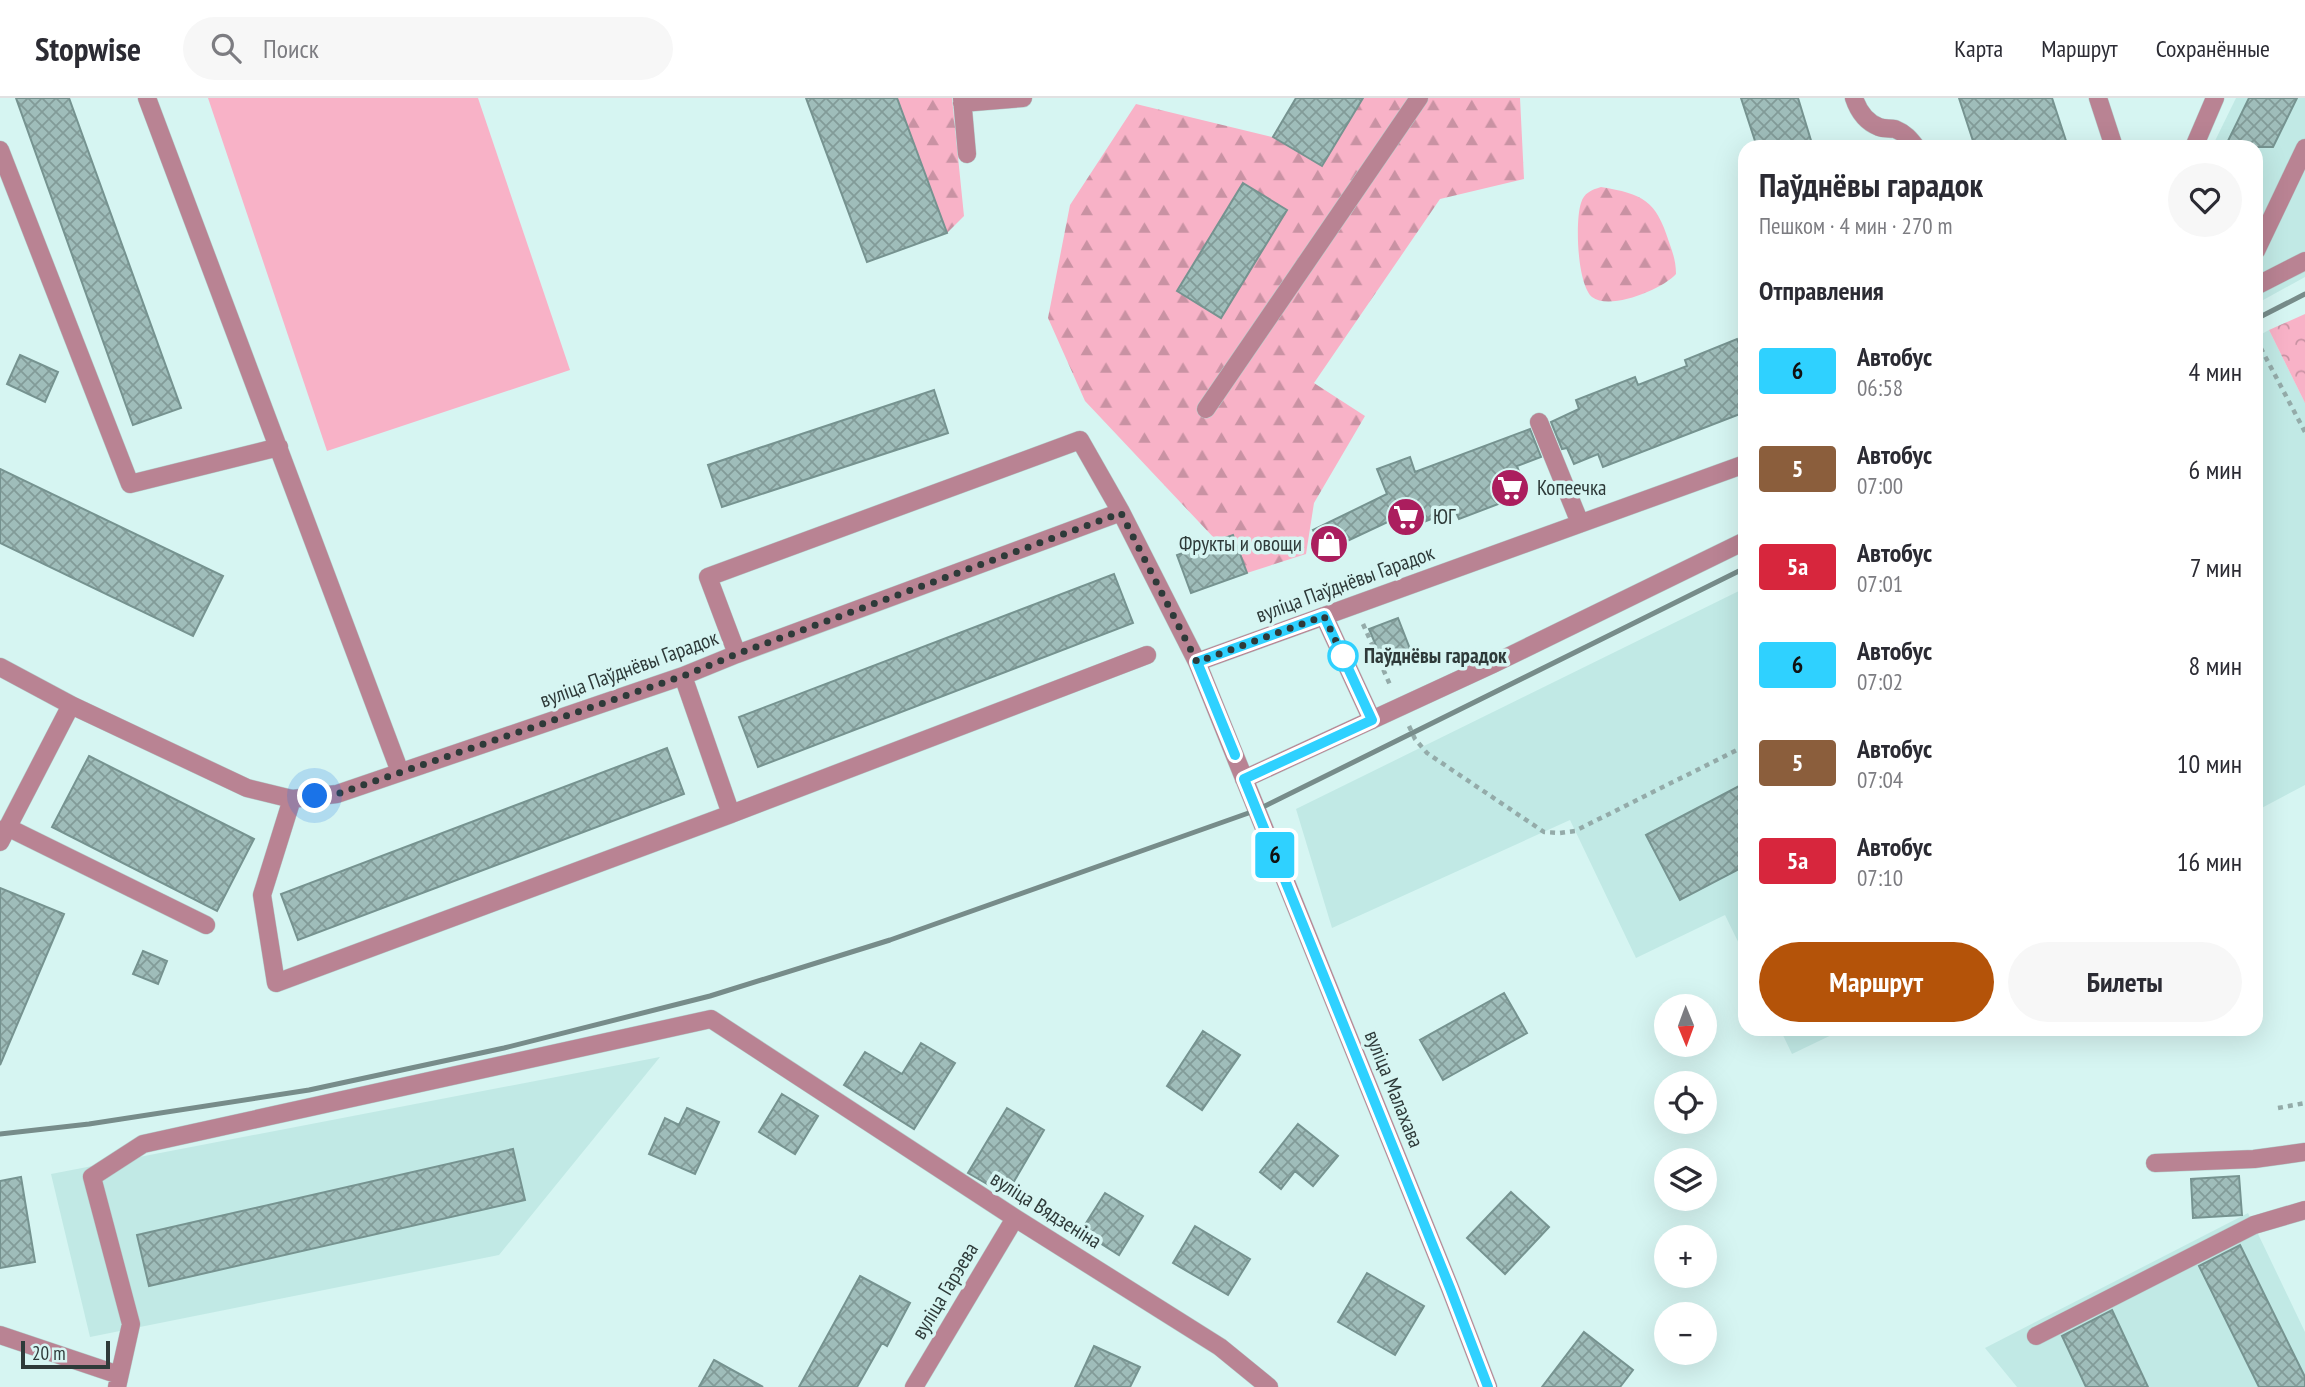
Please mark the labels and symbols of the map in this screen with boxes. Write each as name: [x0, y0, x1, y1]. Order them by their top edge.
supermarket icon: Копеечка: [1489, 467, 1531, 509]
place label: Копеечка: [1537, 474, 1606, 501]
supermarket icon: ЮГ: [1385, 496, 1427, 538]
place label: ЮГ: [1433, 503, 1456, 530]
shop icon: Фрукты и овощи: [1308, 523, 1350, 565]
place label: Фрукты и овощи: [1179, 530, 1302, 557]
street label: вуліца Паўднёвы Гарадок: [1252, 539, 1438, 628]
street label: вуліца Паўднёвы Гарадок: [536, 624, 722, 713]
marker: Паўднёвы гарадок: [1328, 641, 1358, 671]
place label: Паўднёвы гарадок: [1364, 642, 1507, 669]
your location: [297, 778, 332, 813]
line badge: 6: [1252, 832, 1298, 878]
north arrow: [1654, 994, 1717, 1057]
street label: вуліца Малахава: [1359, 1026, 1430, 1151]
street label: вуліца Вядзеніна: [986, 1165, 1107, 1254]
street label: вуліца Гарэева: [905, 1238, 984, 1344]
scale bar: [21, 1338, 110, 1370]

